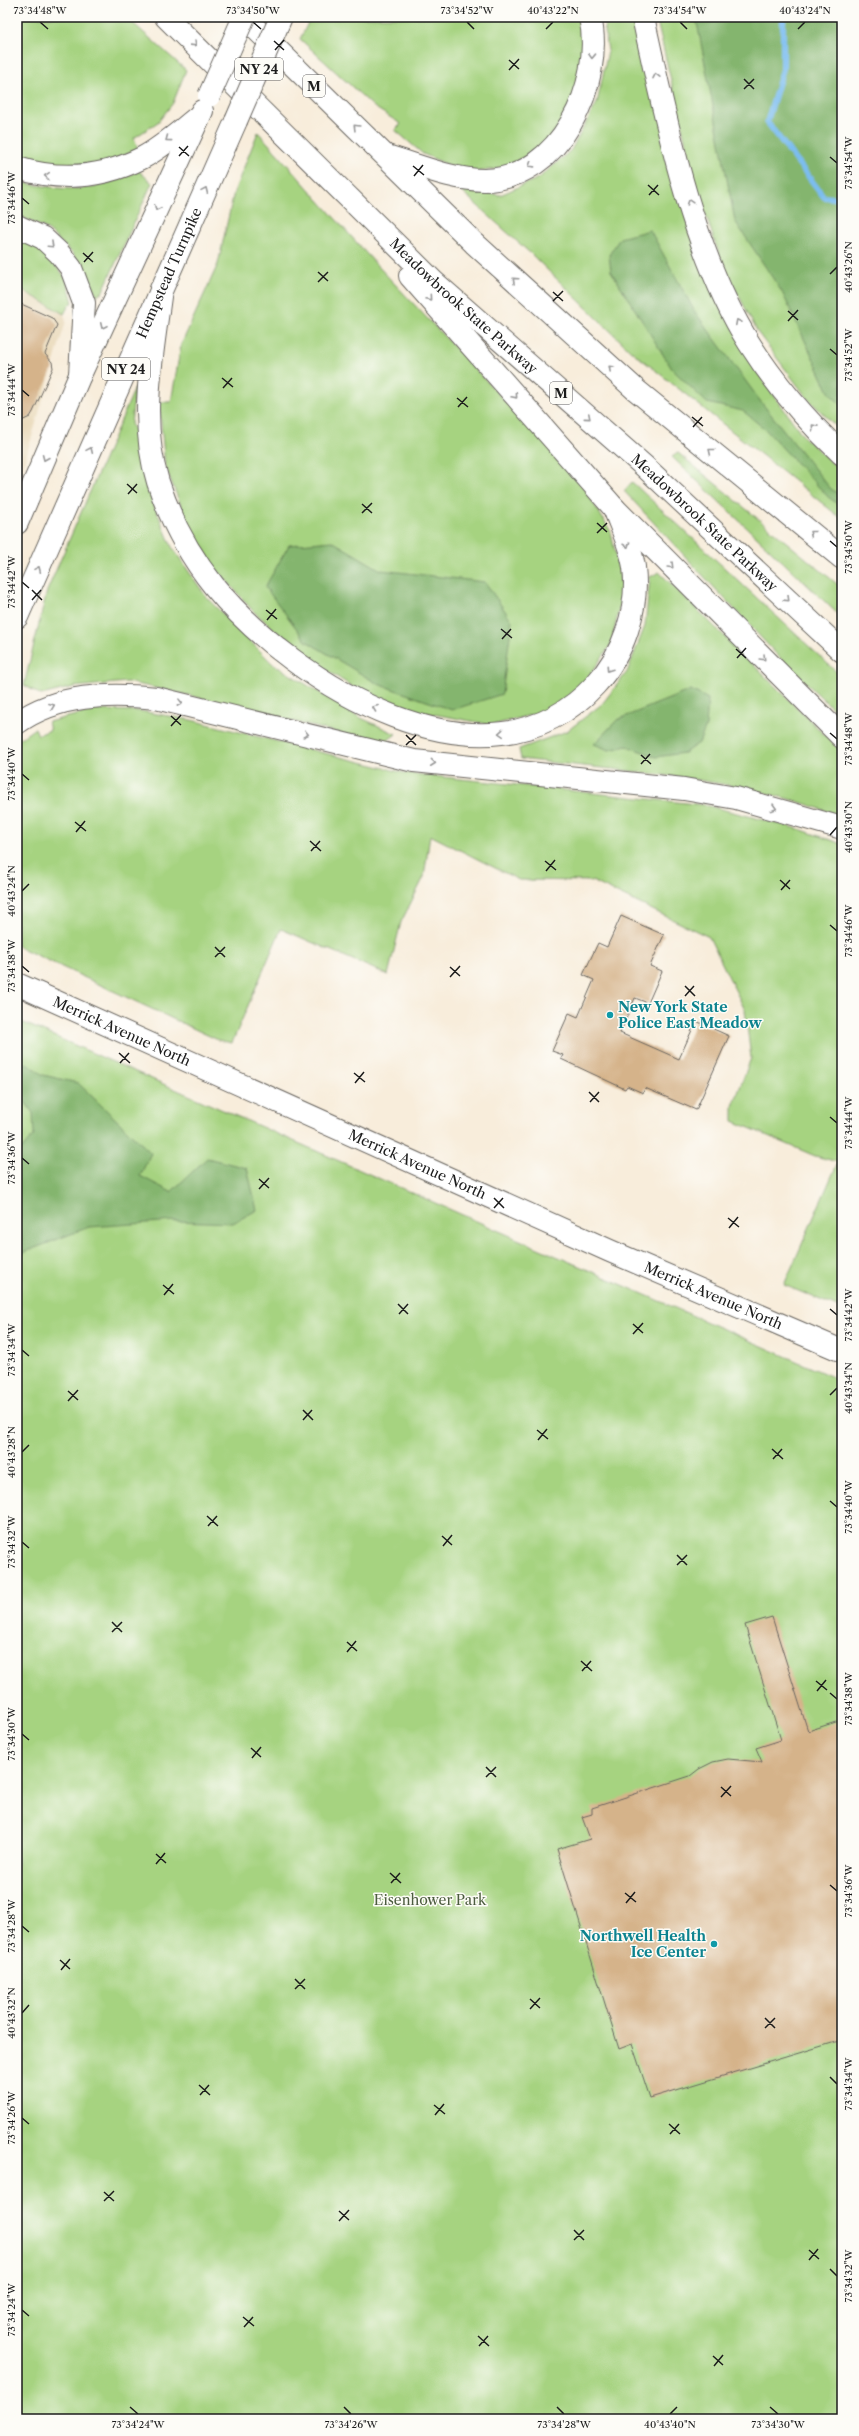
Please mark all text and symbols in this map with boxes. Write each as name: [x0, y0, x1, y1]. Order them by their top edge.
text: 73°34'48"W: [14, 4, 68, 17]
text: 73°34'50"W: [226, 4, 281, 17]
text: 73°34'52"W: [441, 4, 495, 17]
text: 40°43'22"N: [527, 4, 579, 17]
text: 73°34'54"W: [654, 4, 707, 17]
text: 40°43'24"N: [779, 4, 831, 17]
one-way arrow: [189, 39, 197, 47]
one-way arrow: [587, 53, 596, 59]
road number: NY 24: [235, 58, 283, 80]
one-way arrow: [652, 73, 661, 79]
road number: M: [303, 75, 325, 97]
one-way arrow: [353, 124, 361, 132]
one-way arrow: [166, 134, 173, 141]
text: 73°34'54"W: [842, 136, 855, 189]
one-way arrow: [528, 161, 535, 168]
text: 73°34'46"W: [5, 171, 18, 224]
one-way arrow: [44, 171, 50, 180]
one-way arrow: [200, 187, 208, 194]
one-way arrow: [686, 198, 695, 205]
one-way arrow: [154, 203, 162, 211]
street label: Hempstead Turnpike: [132, 205, 206, 341]
street label: Meadowbrook State Parkway: [386, 234, 542, 378]
one-way arrow: [46, 240, 54, 248]
text: 40°43'26"N: [842, 241, 855, 293]
one-way arrow: [512, 277, 520, 285]
one-way arrow: [425, 293, 432, 301]
one-way arrow: [736, 319, 743, 326]
one-way arrow: [100, 321, 108, 329]
text: 73°34'52"W: [842, 327, 855, 381]
road number: NY 24: [102, 358, 150, 380]
text: 73°34'44"W: [5, 363, 18, 416]
one-way arrow: [608, 365, 616, 372]
road number: M: [550, 382, 572, 404]
one-way arrow: [511, 391, 518, 399]
one-way arrow: [583, 412, 591, 420]
one-way arrow: [811, 424, 819, 432]
one-way arrow: [86, 446, 94, 453]
one-way arrow: [708, 449, 715, 456]
street label: Meadowbrook State Parkway: [628, 450, 782, 595]
one-way arrow: [42, 453, 50, 461]
text: 73°34'50"W: [842, 519, 855, 574]
one-way arrow: [809, 531, 816, 538]
one-way arrow: [622, 541, 631, 548]
text: 73°34'42"W: [5, 555, 18, 608]
one-way arrow: [666, 561, 674, 569]
one-way arrow: [34, 565, 42, 572]
one-way arrow: [782, 594, 790, 602]
one-way arrow: [758, 653, 766, 661]
one-way arrow: [606, 665, 614, 672]
one-way arrow: [176, 699, 183, 707]
one-way arrow: [48, 702, 55, 710]
one-way arrow: [372, 705, 379, 713]
text: 73°34'48"W: [842, 711, 855, 765]
one-way arrow: [498, 728, 504, 737]
one-way arrow: [303, 730, 309, 738]
text: 73°34'40"W: [5, 746, 18, 801]
one-way arrow: [430, 758, 436, 767]
text: 40°43'30"N: [842, 801, 855, 853]
one-way arrow: [770, 803, 777, 812]
text: 40°43'24"N: [5, 865, 18, 917]
text: 73°34'46"W: [842, 904, 855, 957]
text: 73°34'38"W: [5, 938, 18, 993]
street label: Merrick Avenue North: [50, 992, 194, 1070]
place label: New York State Police East Meadow: [618, 998, 762, 1032]
marker: New York State Police East Meadow: [605, 1010, 615, 1020]
text: 73°34'44"W: [842, 1096, 855, 1149]
street label: Merrick Avenue North: [346, 1125, 489, 1203]
text: 73°34'36"W: [5, 1130, 18, 1184]
street label: Merrick Avenue North: [641, 1258, 786, 1333]
text: 73°34'42"W: [842, 1288, 855, 1341]
text: 73°34'34"W: [5, 1322, 18, 1376]
text: 40°43'34"N: [842, 1362, 855, 1414]
text: 40°43'28"N: [5, 1426, 18, 1478]
text: 73°34'40"W: [842, 1479, 855, 1534]
text: 73°34'32"W: [5, 1514, 18, 1569]
text: 73°34'38"W: [842, 1671, 855, 1726]
text: 73°34'30"W: [5, 1706, 18, 1761]
text: 73°34'36"W: [842, 1863, 855, 1917]
park label: Eisenhower Park: [374, 1891, 487, 1909]
text: 73°34'28"W: [5, 1898, 18, 1953]
place label: Northwell Health Ice Center: [580, 1927, 706, 1961]
marker: Northwell Health Ice Center: [709, 1939, 719, 1949]
text: 40°43'32"N: [5, 1987, 18, 2039]
text: 73°34'34"W: [842, 2056, 855, 2110]
text: 73°34'26"W: [5, 2090, 18, 2145]
text: 73°34'32"W: [842, 2248, 855, 2303]
text: 73°34'24"W: [5, 2282, 18, 2337]
text: 73°34'24"W: [111, 2418, 166, 2431]
text: 73°34'26"W: [324, 2418, 379, 2431]
text: 73°34'28"W: [537, 2418, 592, 2431]
text: 40°43'40"N: [644, 2418, 696, 2431]
text: 73°34'30"W: [751, 2418, 806, 2431]

